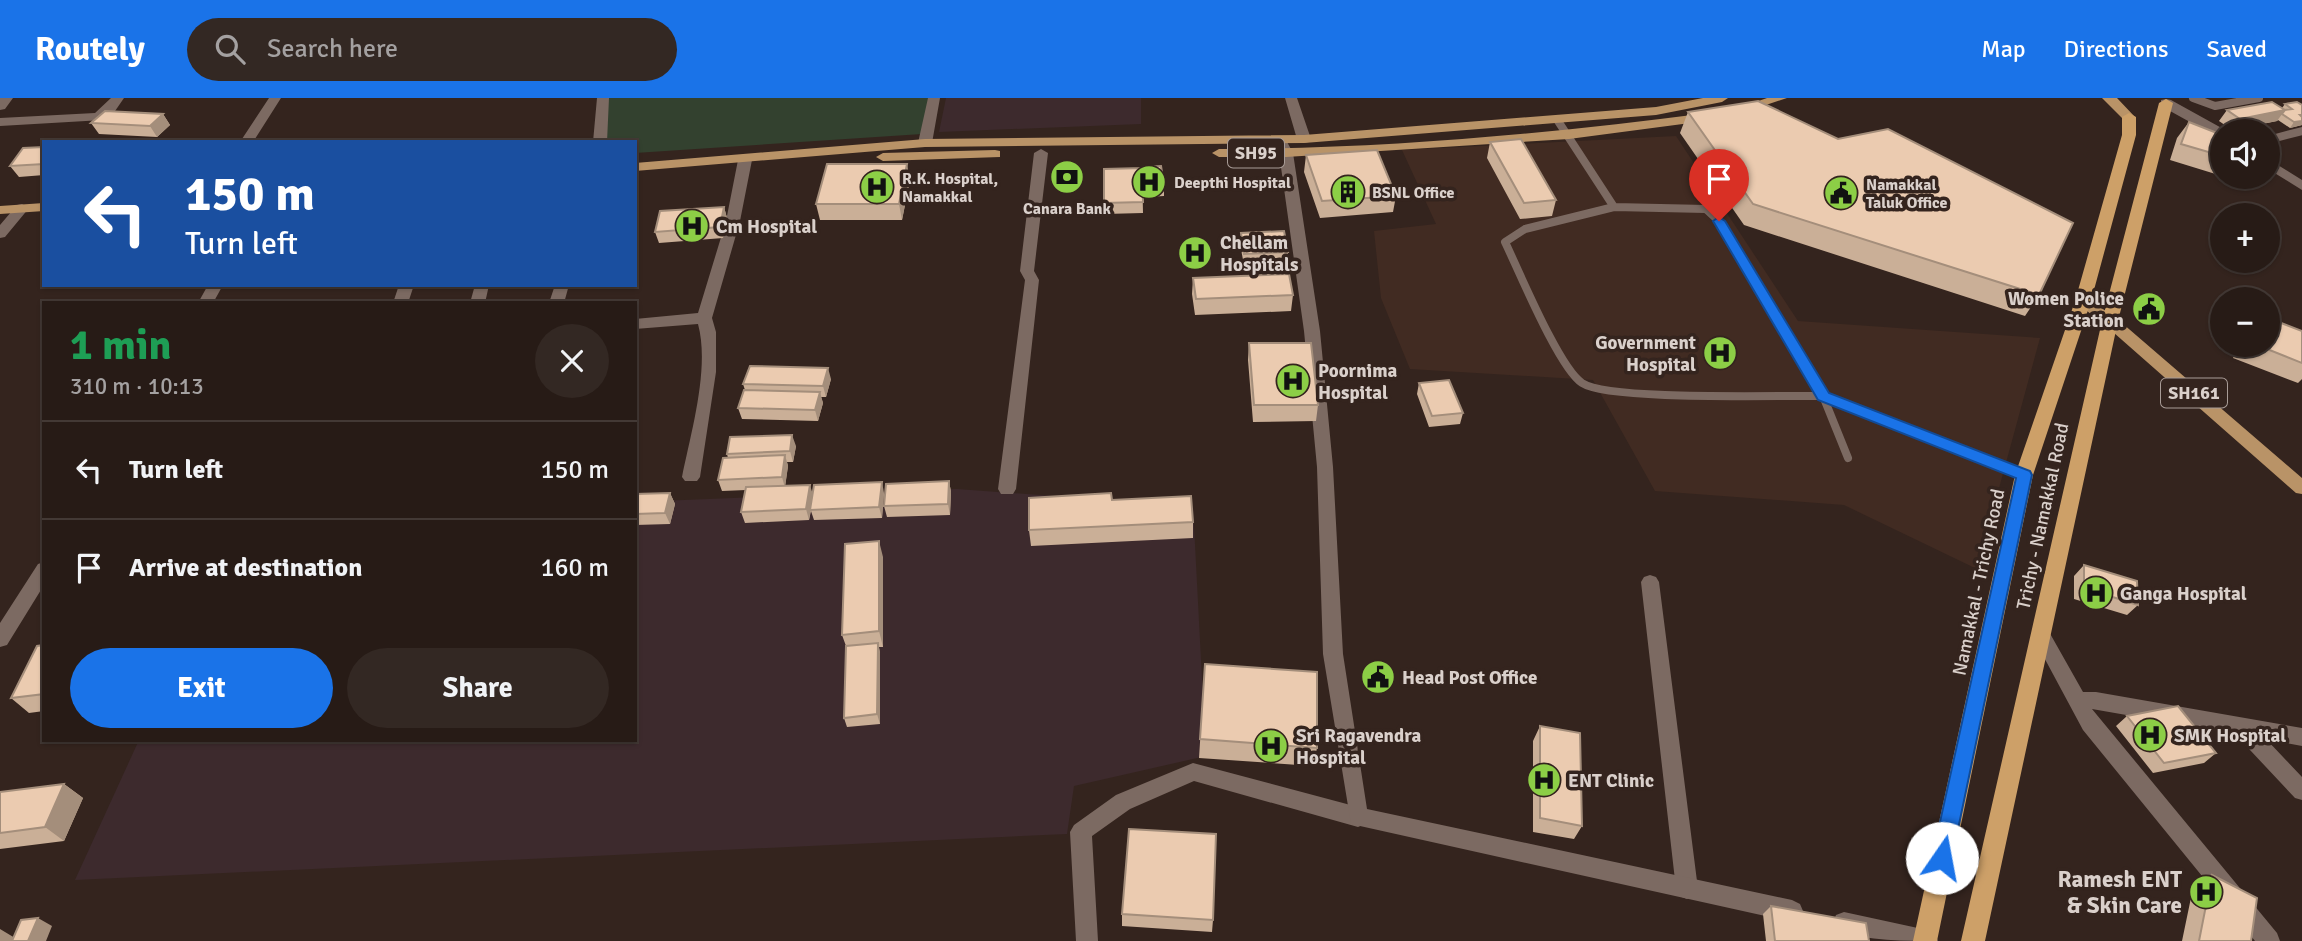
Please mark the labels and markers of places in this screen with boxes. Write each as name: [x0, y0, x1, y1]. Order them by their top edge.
pin: [1689, 149, 1749, 221]
bank icon: Canara Bank: [1048, 158, 1086, 196]
hospital icon: Deepthi Hospital: [1130, 163, 1168, 201]
hospital icon: R.K. Hospital, Namakkal: [858, 168, 896, 206]
place label: R.K. Hospital, Namakkal: [902, 169, 998, 207]
place label: Deepthi Hospital: [1174, 173, 1291, 193]
building icon: BSNL Office: [1329, 173, 1367, 211]
public building icon: Namakkal Taluk Office: [1822, 174, 1860, 212]
place label: Namakkal Taluk Office: [1866, 175, 1948, 213]
place label: BSNL Office: [1372, 183, 1455, 203]
place label: Canara Bank: [1023, 199, 1112, 219]
hospital icon: Cm Hospital: [673, 207, 711, 245]
place label: Cm Hospital: [716, 215, 817, 239]
place label: Chellam Hospitals: [1220, 231, 1298, 277]
hospital icon: Chellam Hospitals: [1176, 234, 1214, 272]
place label: Women Police Station: [2008, 287, 2124, 333]
public building icon: Women Police Station: [2130, 290, 2168, 328]
place label: Government Hospital: [1595, 331, 1696, 377]
hospital icon: Government Hospital: [1701, 334, 1739, 372]
place label: Poornima Hospital: [1318, 359, 1398, 405]
hospital icon: Poornima Hospital: [1274, 362, 1312, 400]
hospital icon: Ganga Hospital: [2077, 574, 2115, 612]
place label: Ganga Hospital: [2120, 582, 2247, 606]
public building icon: Head Post Office: [1359, 658, 1397, 696]
place label: Head Post Office: [1402, 666, 1537, 690]
hospital icon: SMK Hospital: [2131, 716, 2169, 754]
place label: Sri Ragavendra Hospital: [1296, 724, 1422, 770]
place label: SMK Hospital: [2174, 724, 2286, 748]
hospital icon: Sri Ragavendra Hospital: [1252, 727, 1290, 765]
hospital icon: ENT Clinic: [1525, 761, 1563, 799]
place label: ENT Clinic: [1568, 769, 1654, 793]
place label: Ramesh ENT & Skin Care: [2058, 865, 2182, 920]
hospital icon: Ramesh ENT & Skin Care: [2187, 873, 2225, 911]

